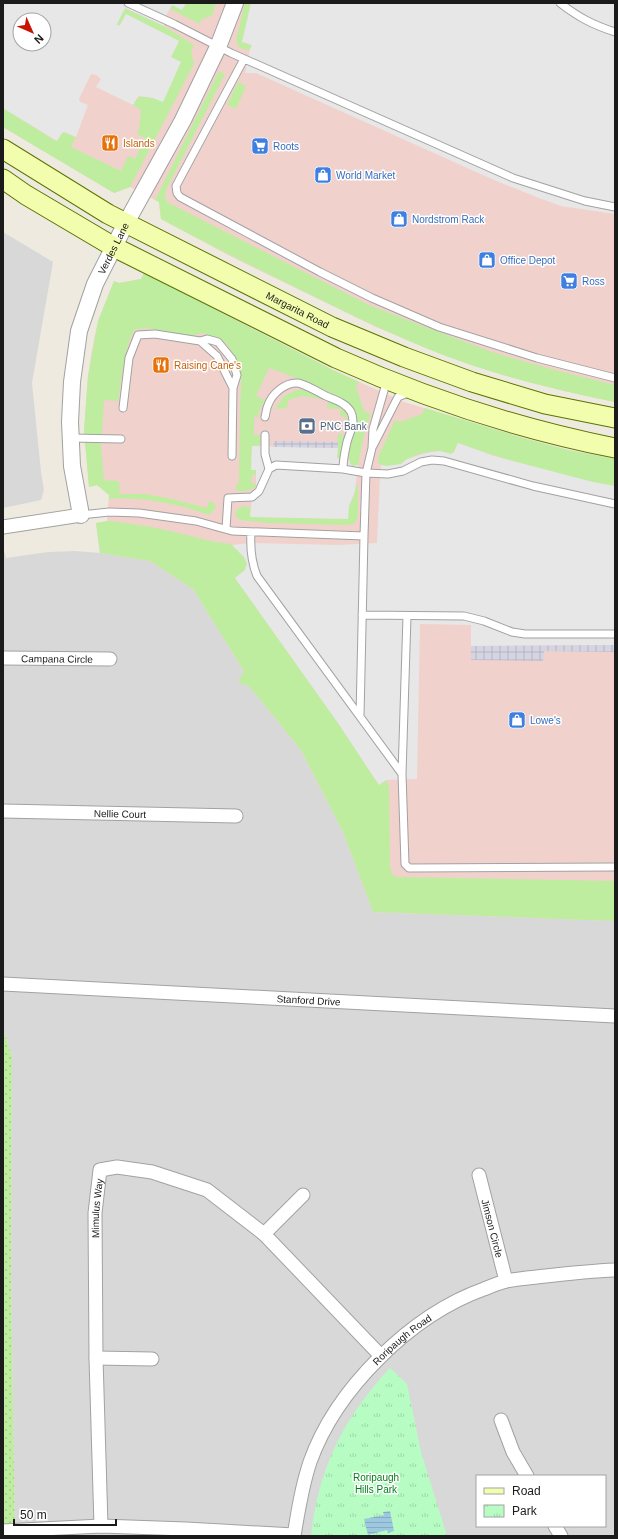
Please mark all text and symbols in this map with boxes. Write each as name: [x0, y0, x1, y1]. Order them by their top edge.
north arrow: [12, 12, 52, 52]
text: N: [32, 32, 46, 46]
restaurant icon: Islands: [100, 133, 120, 153]
supermarket icon: Roots: [250, 136, 270, 156]
place label: Islands: [123, 138, 155, 149]
place label: Roots: [273, 141, 299, 152]
shop icon: World Market: [313, 165, 333, 185]
place label: World Market: [336, 170, 395, 181]
shop icon: Nordstrom Rack: [389, 209, 409, 229]
place label: Nordstrom Rack: [412, 214, 485, 225]
street label: Verdes Lane: [95, 220, 131, 276]
shop icon: Office Depot: [477, 250, 497, 270]
place label: Office Depot: [500, 255, 556, 266]
supermarket icon: Ross: [559, 271, 579, 291]
place label: Ross: [582, 276, 605, 287]
street label: Margarita Road: [264, 289, 331, 330]
restaurant icon: Raising Cane's: [151, 355, 171, 375]
place label: Raising Cane's: [174, 360, 241, 371]
bank icon: PNC Bank: [297, 416, 317, 436]
place label: PNC Bank: [320, 421, 368, 432]
street label: Campana Circle: [21, 653, 93, 664]
shop icon: Lowe's: [507, 710, 527, 730]
place label: Lowe's: [530, 715, 561, 726]
street label: Nellie Court: [94, 807, 146, 820]
street label: Stanford Drive: [276, 993, 341, 1007]
street label: Mimulus Way: [89, 1178, 104, 1238]
street label: Jimson Circle: [480, 1198, 505, 1259]
street label: Roripaugh Road: [370, 1312, 433, 1367]
park label: Roripaugh Hills Park: [353, 1472, 399, 1495]
legend: [476, 1475, 606, 1527]
text: Road: [512, 1484, 541, 1498]
scale bar: [14, 1501, 116, 1527]
text: Park: [512, 1504, 538, 1518]
text: 50 m: [20, 1508, 47, 1522]

